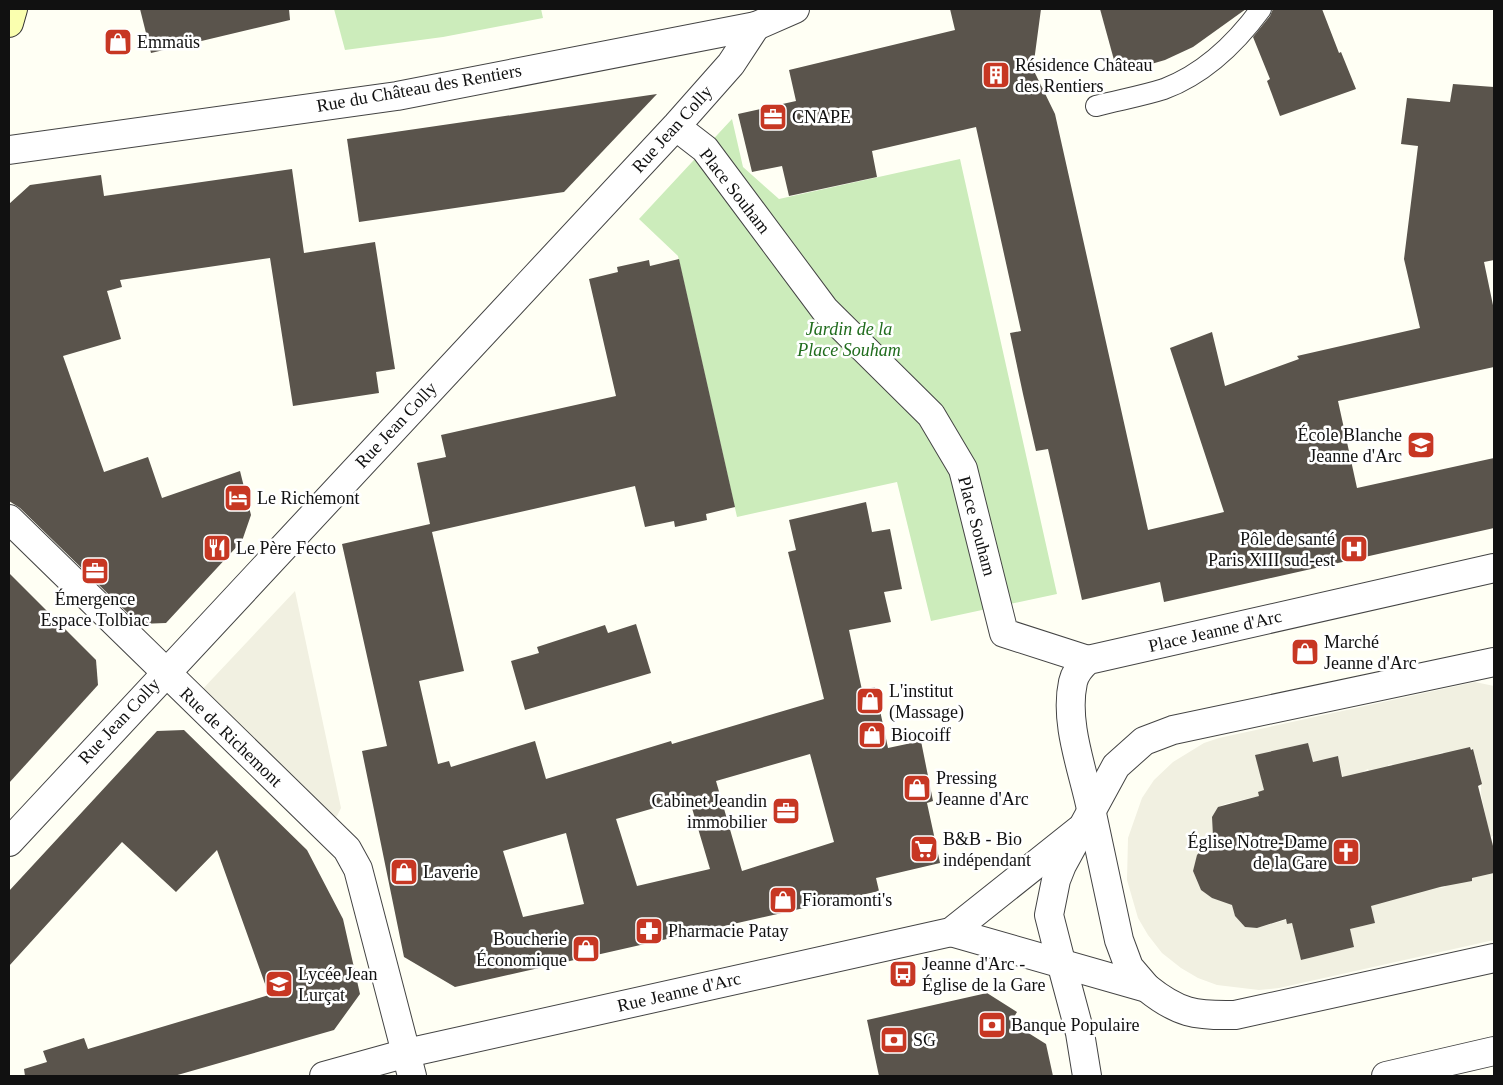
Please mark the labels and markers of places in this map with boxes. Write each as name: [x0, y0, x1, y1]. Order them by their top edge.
shop icon: Emmaüs: [103, 27, 133, 57]
place label: Emmaüs: [137, 32, 200, 52]
place label: Résidence Château des Rentiers: [1015, 55, 1152, 96]
building icon: Résidence Château des Rentiers: [981, 60, 1011, 90]
office icon: CNAPE: [758, 102, 788, 132]
place label: CNAPE: [792, 107, 851, 127]
place label: École Blanche Jeanne d'Arc: [1298, 424, 1402, 466]
school or university icon: École Blanche Jeanne d'Arc: [1406, 430, 1436, 460]
hotel icon: Le Richemont: [223, 483, 253, 513]
place label: Le Richemont: [257, 488, 359, 508]
place label: Pôle de santé Paris XIII sud-est: [1208, 529, 1335, 570]
restaurant icon: Le Père Fecto: [202, 533, 232, 563]
hospital icon: Pôle de santé Paris XIII sud-est: [1339, 534, 1369, 564]
place label: Le Père Fecto: [236, 538, 336, 558]
office icon: Émergence Espace Tolbiac: [80, 556, 110, 586]
place label: Émergence Espace Tolbiac: [41, 588, 149, 630]
place label: Marché Jeanne d'Arc: [1324, 632, 1417, 673]
shop icon: Marché Jeanne d'Arc: [1290, 637, 1320, 667]
place label: L'institut (Massage): [889, 681, 964, 723]
shop icon: L'institut (Massage): [855, 686, 885, 716]
shop icon: Biocoiff: [857, 720, 887, 750]
place label: Biocoiff: [891, 725, 951, 745]
place label: Pressing Jeanne d'Arc: [936, 768, 1029, 809]
shop icon: Pressing Jeanne d'Arc: [902, 773, 932, 803]
place label: Cabinet Jeandin immobilier: [652, 791, 767, 832]
office icon: Cabinet Jeandin immobilier: [771, 796, 801, 826]
place label: B&B - Bio indépendant: [943, 829, 1031, 870]
place label: Église Notre-Dame de la Gare: [1188, 831, 1327, 873]
supermarket icon: B&B - Bio indépendant: [909, 834, 939, 864]
church icon: Église Notre-Dame de la Gare: [1331, 837, 1361, 867]
shop icon: Laverie: [389, 857, 419, 887]
place label: Laverie: [423, 862, 478, 882]
shop icon: Fioramonti's: [768, 885, 798, 915]
place label: Fioramonti's: [802, 890, 892, 910]
pharmacy icon: Pharmacie Patay: [634, 916, 664, 946]
place label: Pharmacie Patay: [668, 921, 788, 941]
place label: Boucherie Économique: [476, 929, 567, 970]
shop icon: Boucherie Économique: [571, 934, 601, 964]
place label: Jeanne d'Arc - Église de la Gare: [922, 954, 1045, 995]
bus stop icon: Jeanne d'Arc - Église de la Gare: [888, 959, 918, 989]
place label: Lycée Jean Lurçat: [298, 964, 377, 1005]
school or university icon: Lycée Jean Lurçat: [264, 969, 294, 999]
bank icon: Banque Populaire: [977, 1010, 1007, 1040]
place label: Banque Populaire: [1011, 1015, 1139, 1035]
bank icon: SG: [879, 1025, 909, 1055]
place label: SG: [913, 1030, 936, 1050]

